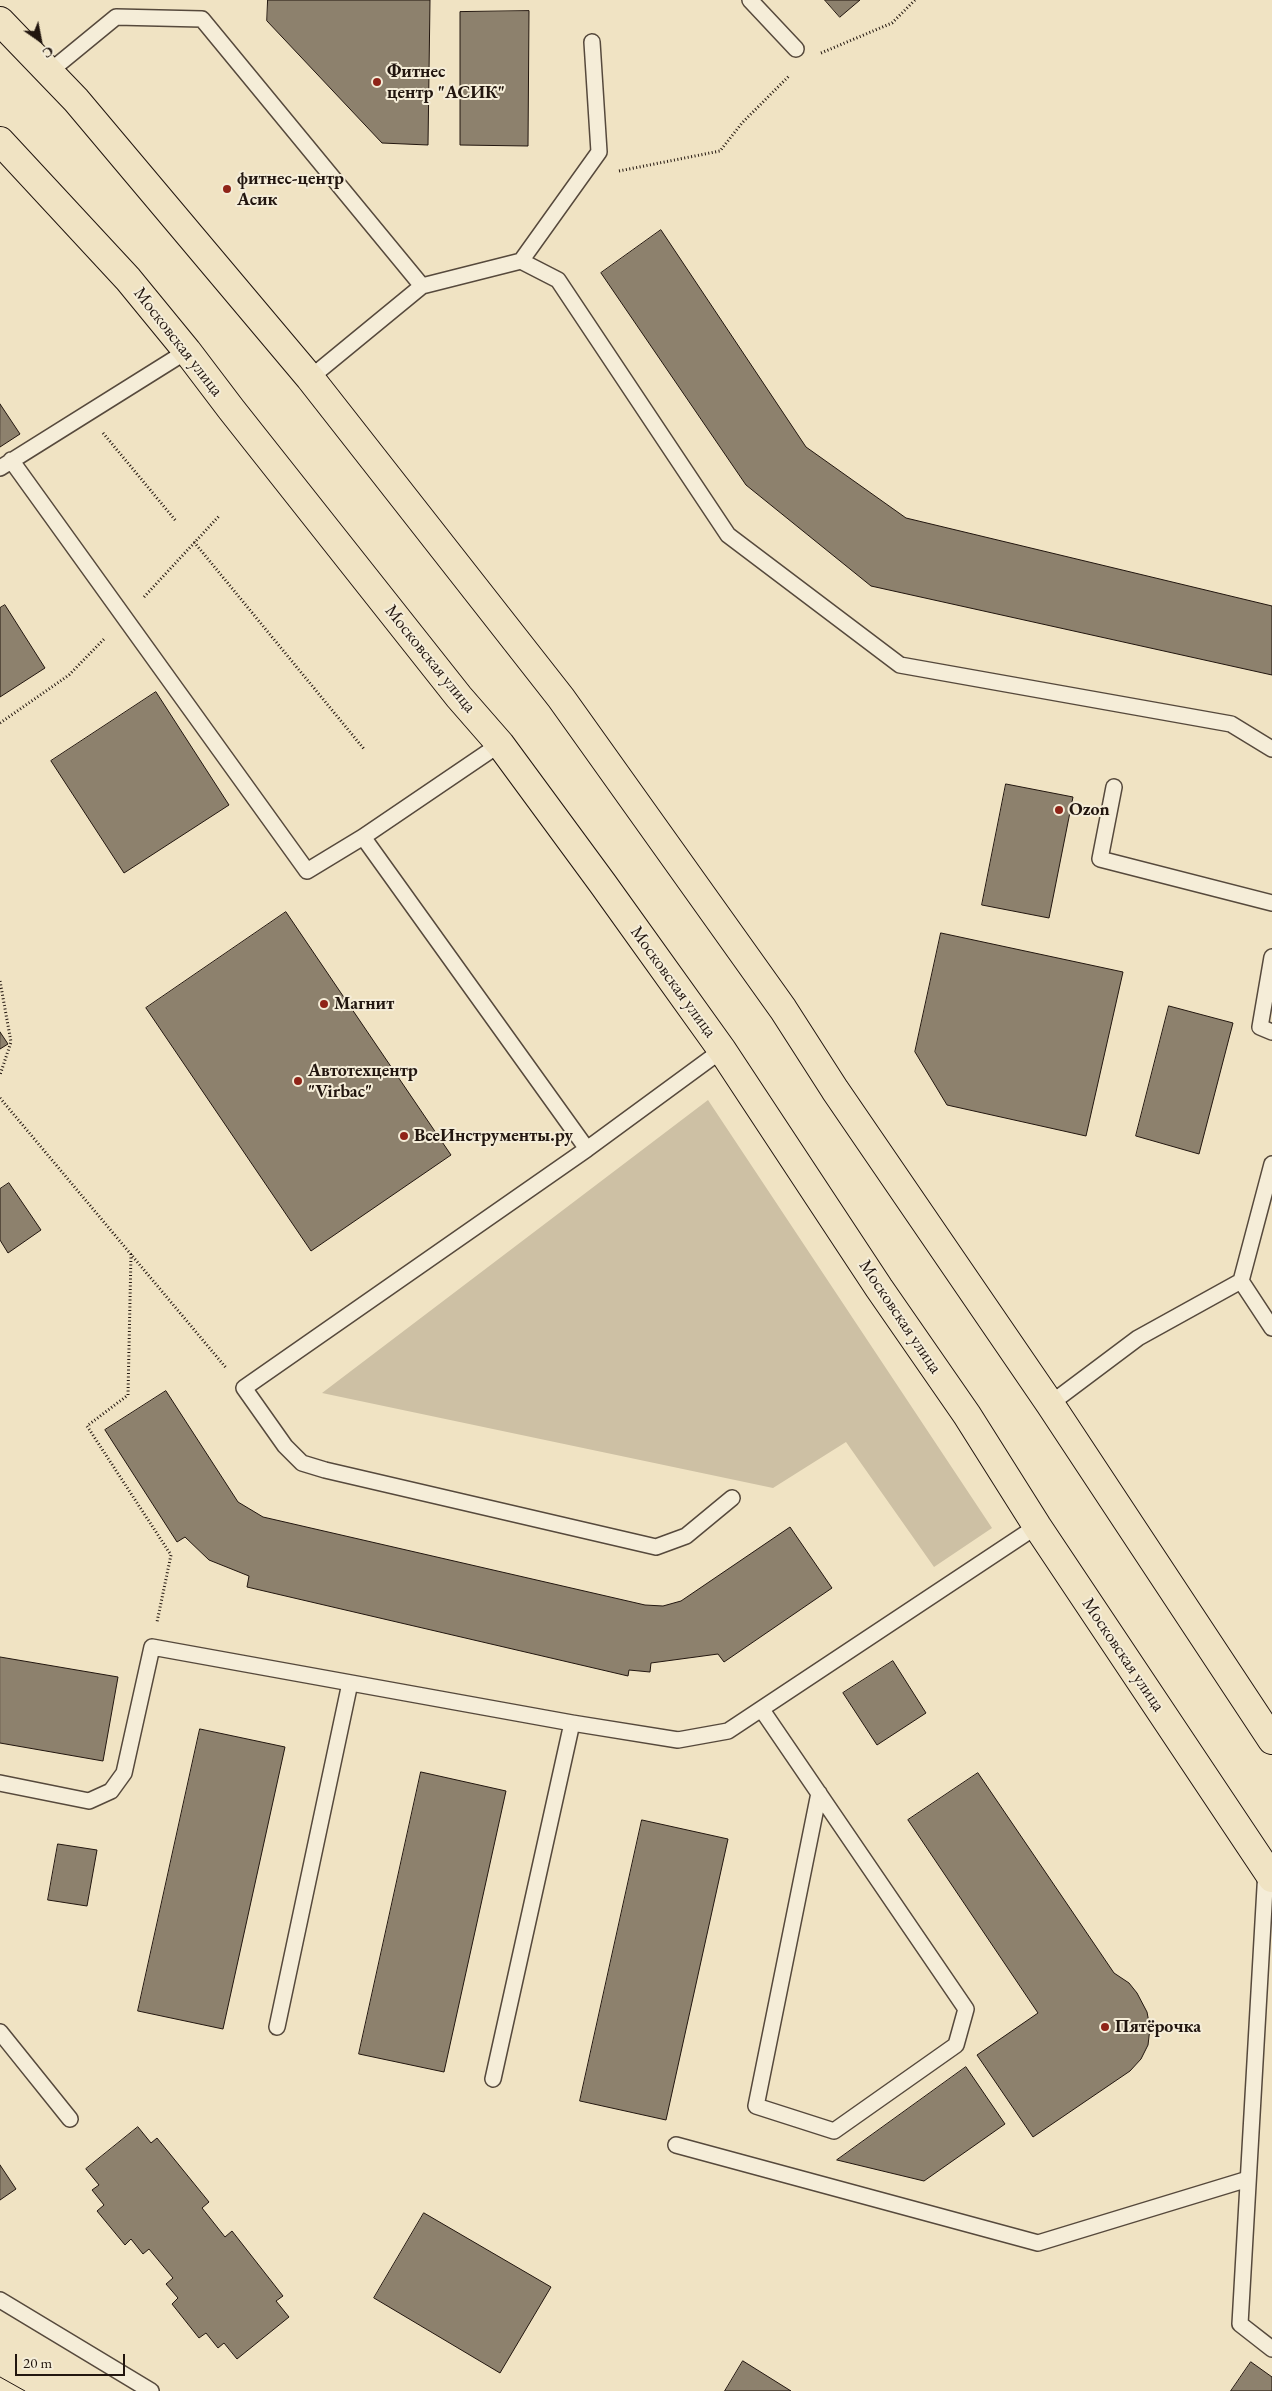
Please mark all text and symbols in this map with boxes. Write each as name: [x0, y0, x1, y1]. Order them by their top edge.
north arrow: [15, 15, 65, 65]
text: С: [39, 42, 57, 63]
place label: Фитнес центр "АСИК": [387, 61, 505, 104]
marker: Фитнес центр "АСИК": [371, 76, 383, 88]
place label: фитнес-центр Асик: [237, 168, 344, 210]
marker: фитнес-центр Асик: [221, 183, 233, 195]
street label: Московская улица: [129, 283, 227, 401]
street label: Московская улица: [380, 601, 480, 717]
place label: Ozon: [1069, 799, 1110, 821]
marker: Ozon: [1053, 804, 1065, 816]
street label: Московская улица: [625, 922, 721, 1042]
place label: Магнит: [334, 993, 394, 1015]
marker: Магнит: [318, 998, 330, 1010]
place label: Автотехцентр "Virbac": [308, 1060, 418, 1102]
marker: Автотехцентр "Virbac": [292, 1075, 304, 1087]
place label: ВсеИнструменты.ру: [414, 1125, 573, 1147]
marker: ВсеИнструменты.ру: [398, 1130, 410, 1142]
street label: Московская улица: [854, 1256, 946, 1378]
street label: Московская улица: [1077, 1594, 1169, 1716]
place label: Пятёрочка: [1115, 2016, 1201, 2038]
marker: Пятёрочка: [1099, 2021, 1111, 2033]
scale bar: [18, 2344, 128, 2376]
text: 20 m: [23, 2353, 52, 2372]

